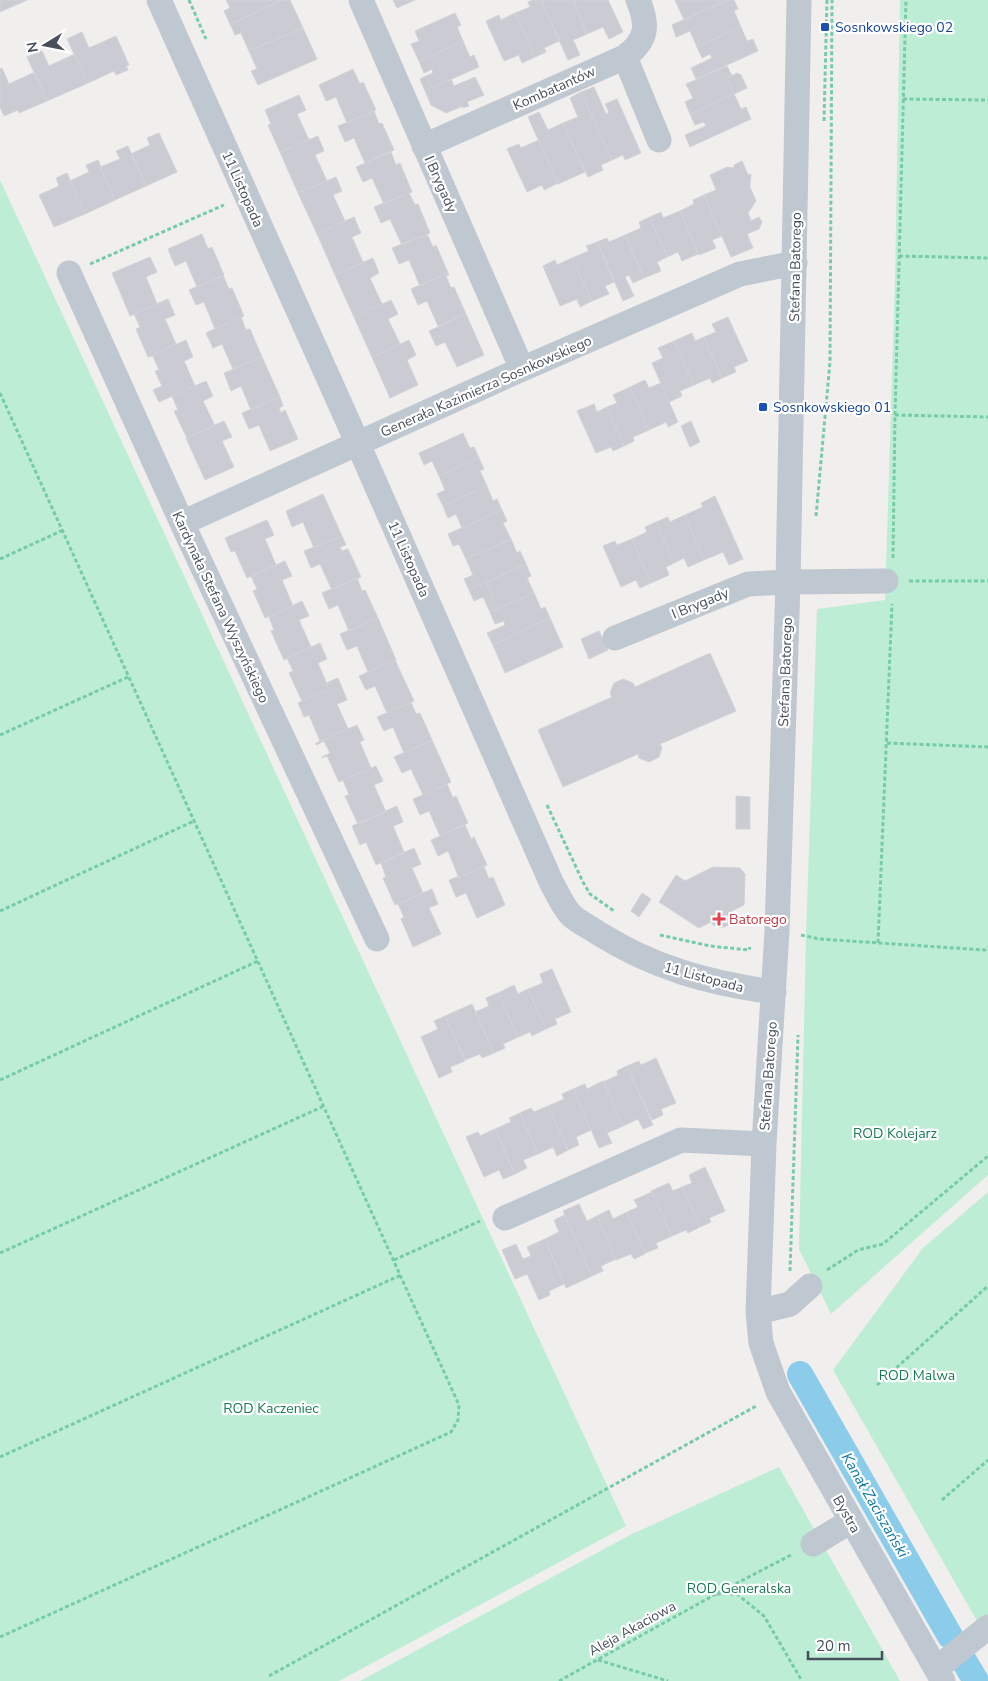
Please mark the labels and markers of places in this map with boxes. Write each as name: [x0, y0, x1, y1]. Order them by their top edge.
place label: Sosnkowskiego 02: [835, 18, 953, 37]
marker: Sosnkowskiego 02: [819, 21, 831, 33]
place label: Sosnkowskiego 01: [773, 398, 891, 417]
marker: Sosnkowskiego 01: [757, 401, 769, 413]
place label: Batorego: [729, 910, 787, 929]
marker: Batorego: [713, 913, 725, 925]

